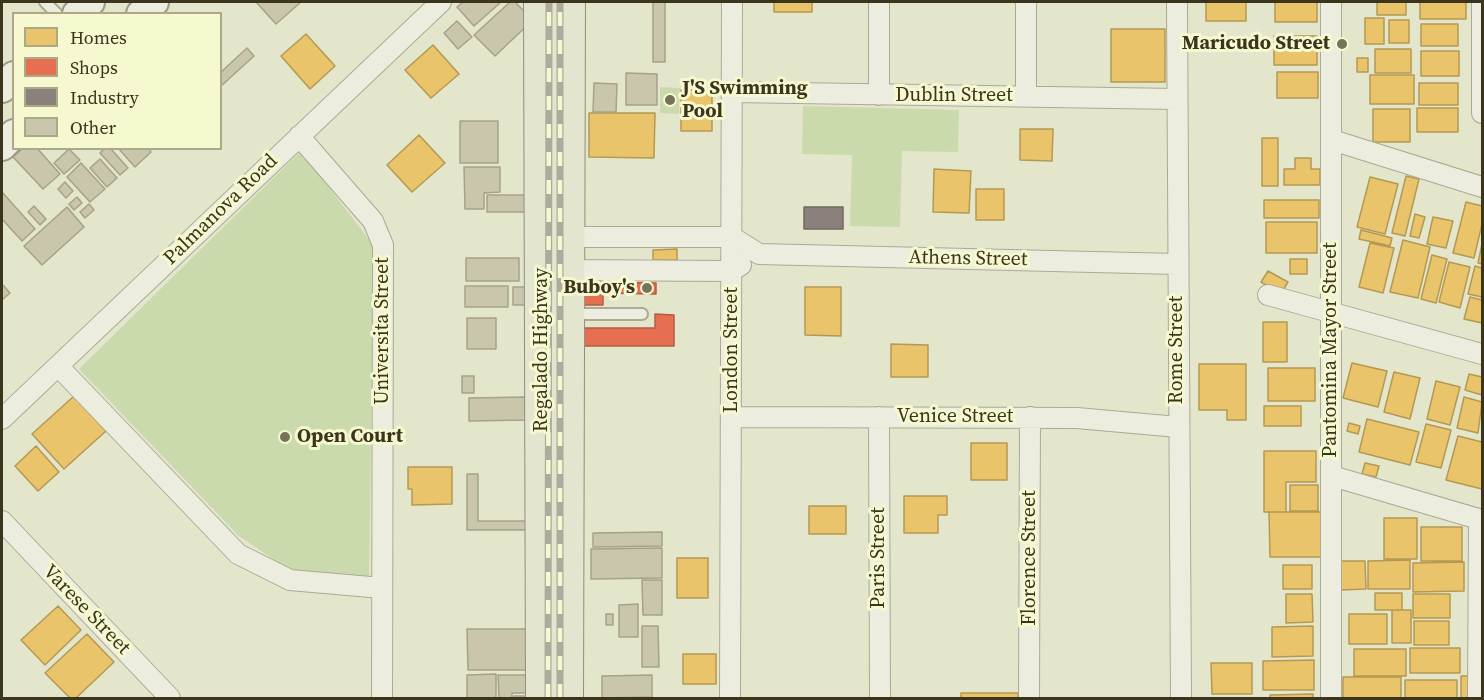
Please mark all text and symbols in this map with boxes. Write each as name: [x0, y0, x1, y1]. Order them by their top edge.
legend: [12, 12, 222, 150]
text: Homes: [70, 25, 127, 50]
place label: Maricudo Street: [1182, 32, 1330, 56]
marker: Maricudo Street: [1335, 37, 1349, 51]
text: Shops: [70, 55, 118, 80]
place label: J'S Swimming Pool: [682, 77, 808, 124]
street label: Dublin Street: [895, 84, 1013, 108]
text: Industry: [70, 85, 139, 110]
marker: J'S Swimming Pool: [663, 93, 677, 107]
text: Other: [70, 115, 116, 140]
street label: Palmanova Road: [159, 150, 283, 270]
street label: Pantomina Mayor Street: [1319, 242, 1343, 458]
street label: Athens Street: [908, 246, 1028, 272]
street label: Universita Street: [371, 257, 395, 405]
street label: Regalado Highway: [530, 268, 554, 432]
place label: Buboy's: [563, 276, 635, 300]
marker: Buboy's: [640, 281, 654, 295]
street label: London Street: [720, 287, 744, 413]
street label: Rome Street: [1165, 296, 1189, 404]
street label: Venice Street: [897, 405, 1013, 429]
place label: Open Court: [297, 425, 403, 449]
marker: Open Court: [278, 430, 292, 444]
street label: Florence Street: [1018, 490, 1042, 626]
street label: Paris Street: [867, 507, 891, 609]
street label: Varese Street: [37, 560, 135, 660]

